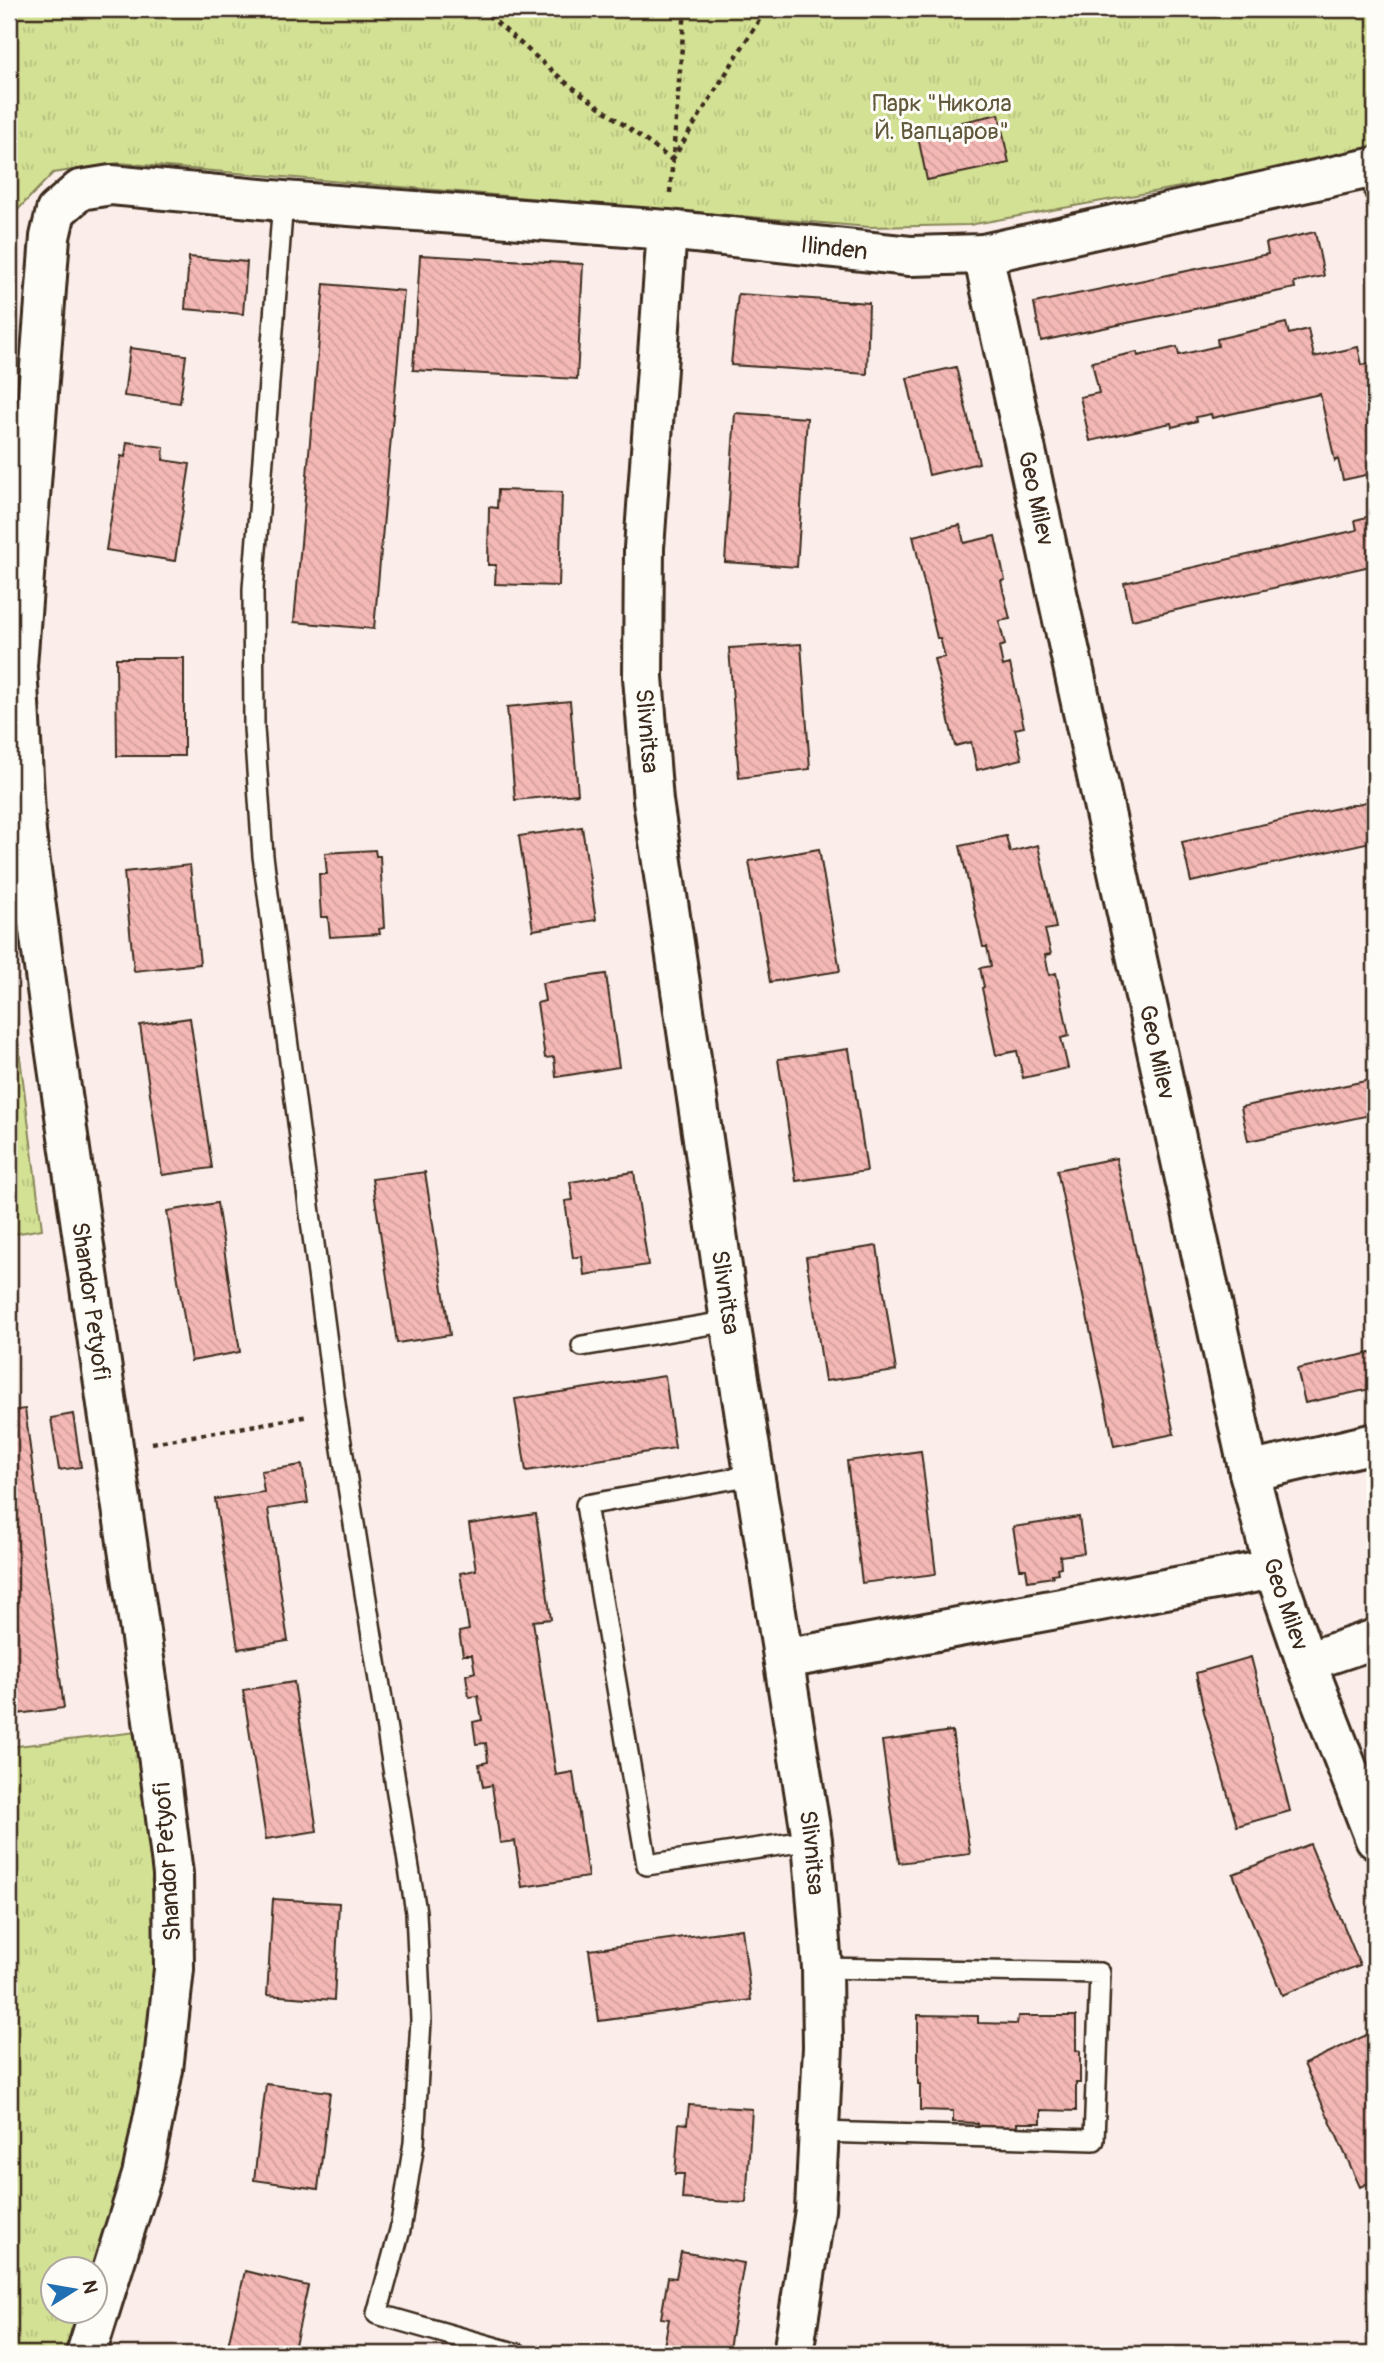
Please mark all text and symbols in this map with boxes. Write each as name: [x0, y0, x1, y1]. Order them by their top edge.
park label: Парк "Никола Й. Вапцаров": [872, 89, 1012, 146]
street label: Ilinden: [799, 230, 869, 266]
street label: Geo Milev: [1011, 448, 1060, 548]
street label: Slivnitsa: [629, 688, 665, 775]
street label: Geo Milev: [1132, 1002, 1181, 1102]
street label: Shandor Petyofi: [65, 1220, 116, 1382]
street label: Slivnitsa: [705, 1248, 746, 1337]
street label: Geo Milev: [1257, 1555, 1315, 1654]
street label: Shandor Petyofi: [147, 1782, 188, 1942]
street label: Slivnitsa: [793, 1808, 830, 1896]
north arrow: [38, 2254, 108, 2324]
text: N: [77, 2278, 103, 2296]

